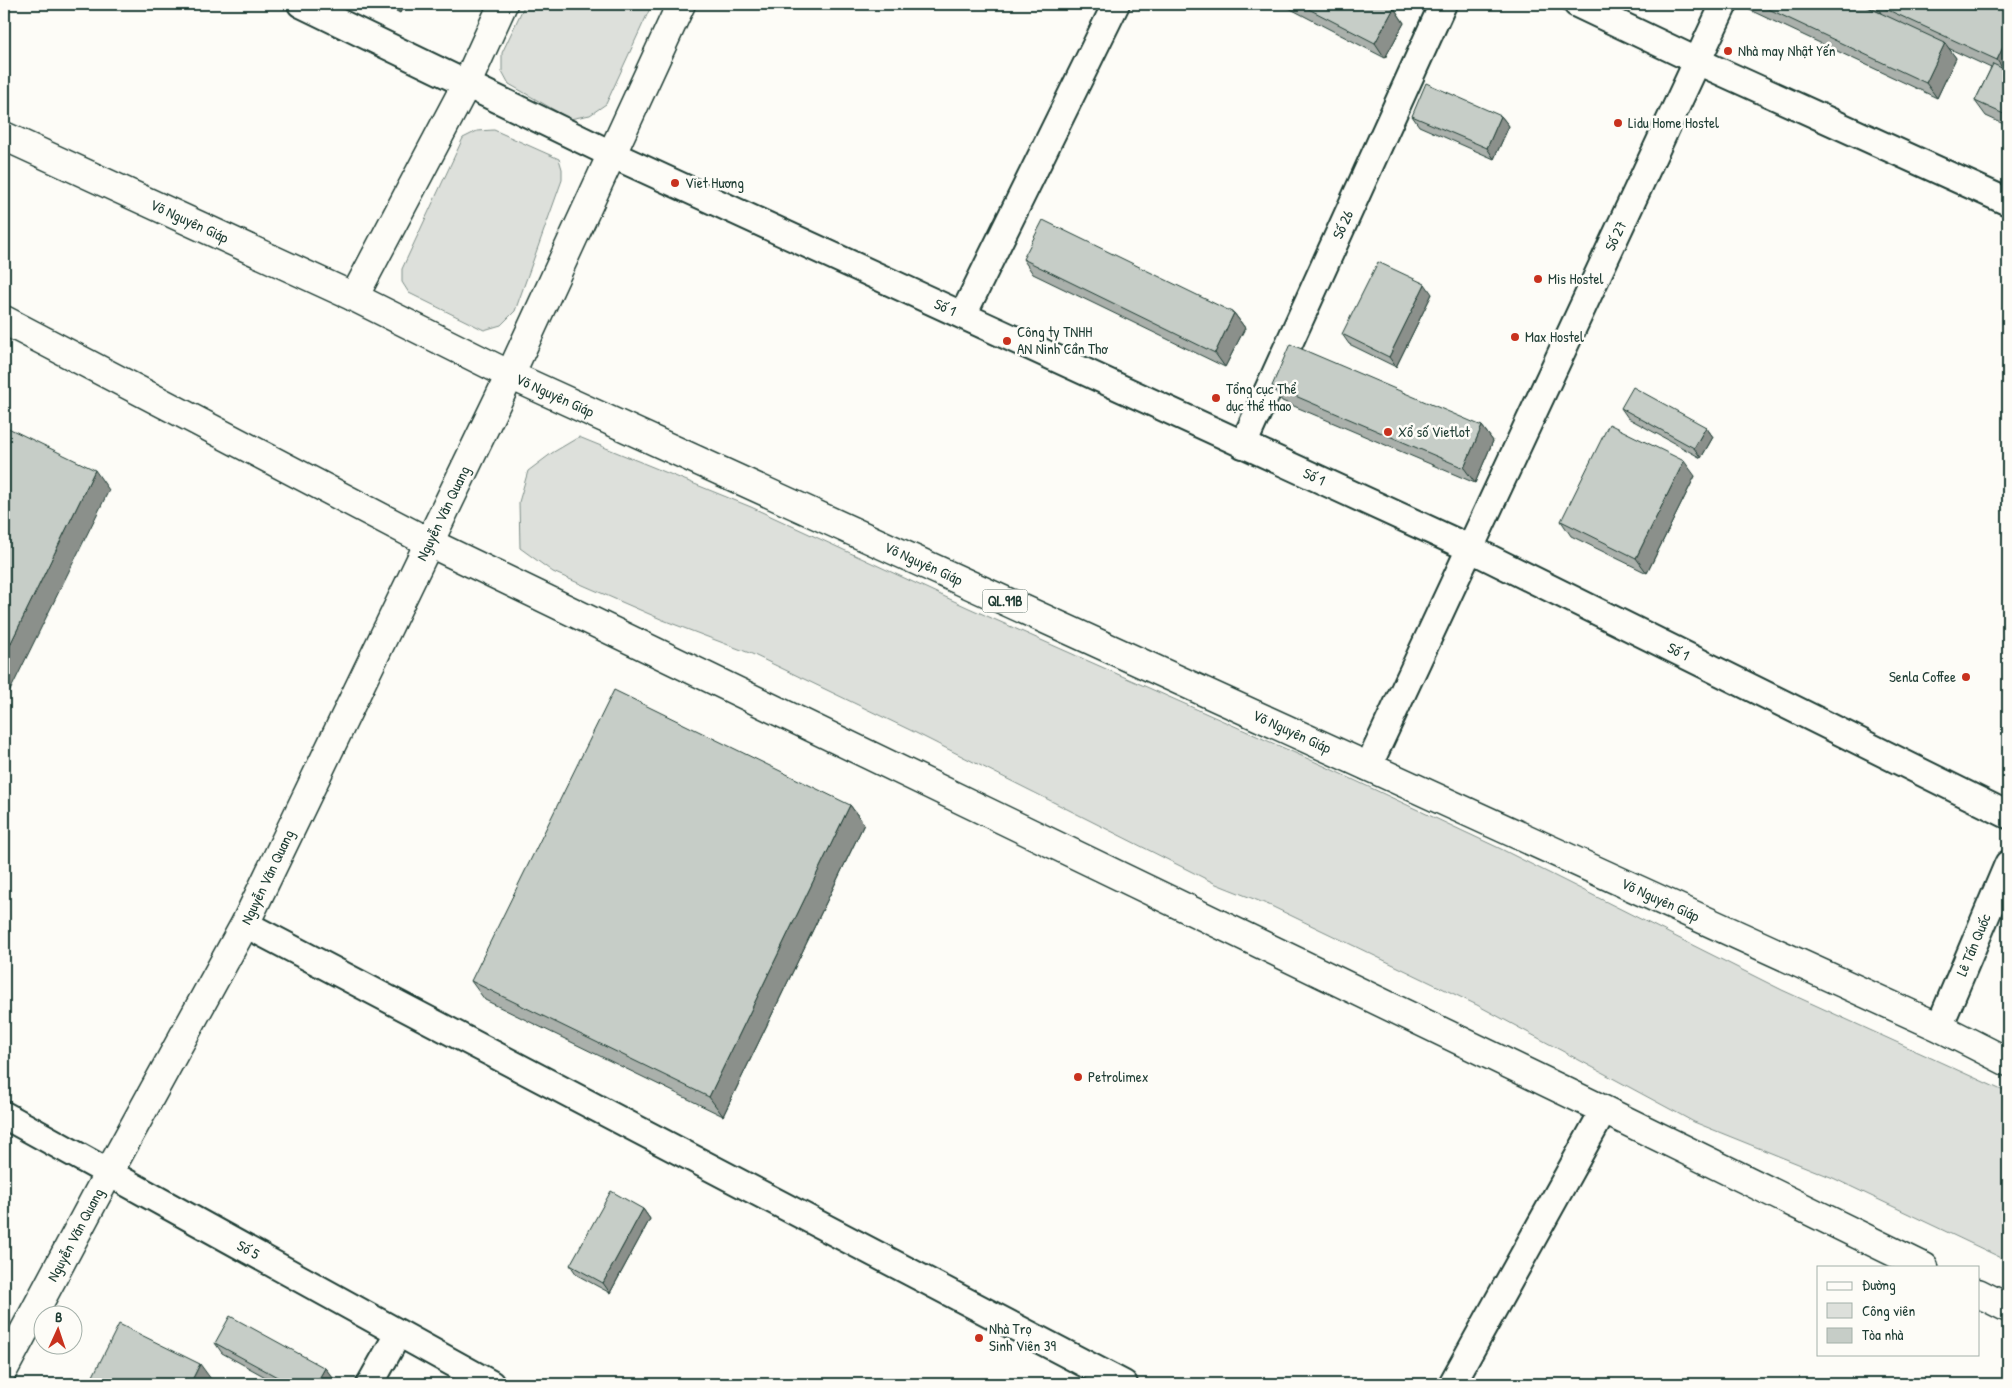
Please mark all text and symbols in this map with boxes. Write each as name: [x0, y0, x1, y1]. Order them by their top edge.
place label: Nhà may Nhật Yến: [1738, 40, 1836, 61]
marker: Nhà may Nhật Yến: [1722, 45, 1734, 57]
place label: Lidu Home Hostel: [1628, 112, 1719, 133]
marker: Lidu Home Hostel: [1612, 117, 1624, 129]
place label: Viet Hương: [685, 172, 744, 193]
marker: Viet Hương: [669, 177, 681, 189]
street label: Võ Nguyên Giáp: [147, 194, 233, 248]
street label: Số 26: [1327, 207, 1358, 242]
street label: Số 27: [1599, 217, 1631, 254]
place label: Mis Hostel: [1548, 268, 1603, 289]
marker: Mis Hostel: [1532, 273, 1544, 285]
street label: Số 1: [931, 293, 960, 321]
place label: Công ty TNHH AN Ninh Cần Thơ: [1017, 321, 1108, 359]
place label: Max Hostel: [1525, 326, 1584, 347]
marker: Max Hostel: [1509, 331, 1521, 343]
marker: Công ty TNHH AN Ninh Cần Thơ: [1001, 335, 1013, 347]
street label: Võ Nguyên Giáp: [512, 368, 598, 422]
place label: Tổng cục Thể dục thể thao: [1226, 378, 1296, 416]
marker: Tổng cục Thể dục thể thao: [1210, 392, 1222, 404]
place label: Xổ số Vietlot: [1398, 421, 1471, 442]
marker: Xổ số Vietlot: [1382, 426, 1394, 438]
street label: Nguyễn Văn Quang: [411, 462, 475, 564]
street label: Số 1: [1300, 462, 1329, 490]
street label: Võ Nguyên Giáp: [881, 536, 967, 590]
road number: QL.91B: [982, 590, 1028, 612]
street label: Số 1: [1664, 637, 1693, 665]
place label: Senla Coffee: [1889, 666, 1956, 687]
marker: Senla Coffee: [1960, 671, 1972, 683]
street label: Võ Nguyên Giáp: [1249, 704, 1335, 758]
street label: Nguyễn Văn Quang: [235, 826, 299, 928]
street label: Võ Nguyên Giáp: [1618, 872, 1704, 927]
street label: Lê Tấn Quốc: [1951, 910, 1996, 979]
place label: Petrolimex: [1088, 1066, 1149, 1087]
marker: Petrolimex: [1072, 1071, 1084, 1083]
street label: Nguyễn Văn Quang: [42, 1184, 109, 1285]
street label: Số 5: [233, 1235, 264, 1264]
legend: [1817, 1266, 1980, 1356]
text: Đường: [1862, 1274, 1896, 1295]
text: Công viên: [1862, 1300, 1916, 1321]
north arrow: [32, 1306, 82, 1356]
text: B: [55, 1307, 63, 1326]
place label: Nhà Trọ Sinh Viên 39: [989, 1318, 1056, 1356]
text: Tòa nhà: [1862, 1324, 1903, 1345]
marker: Nhà Trọ Sinh Viên 39: [973, 1332, 985, 1344]

